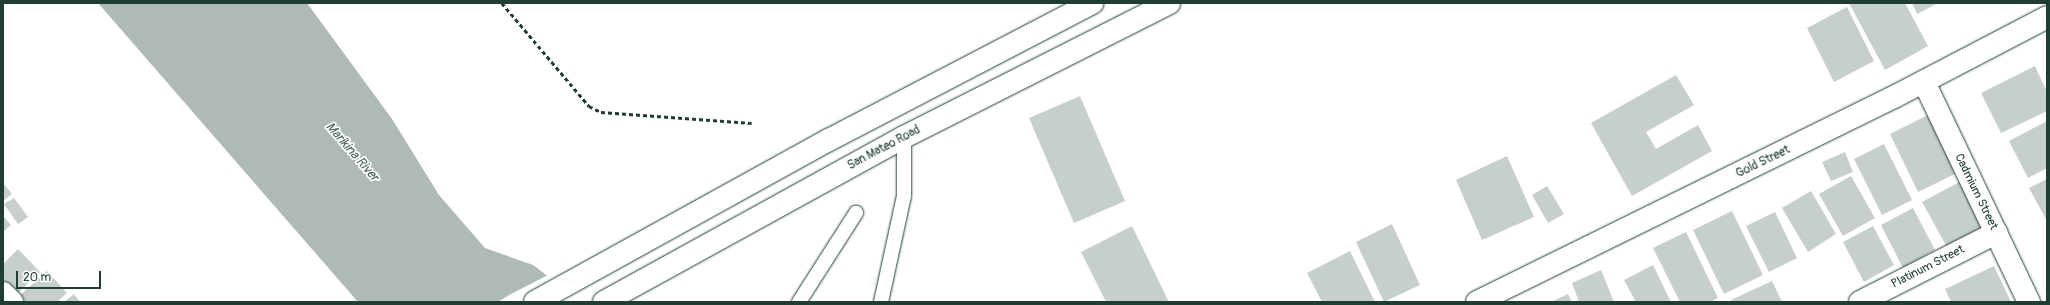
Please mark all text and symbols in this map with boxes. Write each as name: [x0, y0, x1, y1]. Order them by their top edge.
water label: Marikina River: [322, 119, 382, 185]
street label: San Mateo Road: [845, 123, 923, 173]
street label: Gold Street: [1734, 143, 1792, 181]
street label: Cadmium Street: [1951, 151, 2001, 233]
street label: Platinum Street: [1889, 242, 1967, 292]
scale bar: [18, 263, 103, 289]
text: 20 m: [23, 270, 51, 285]

